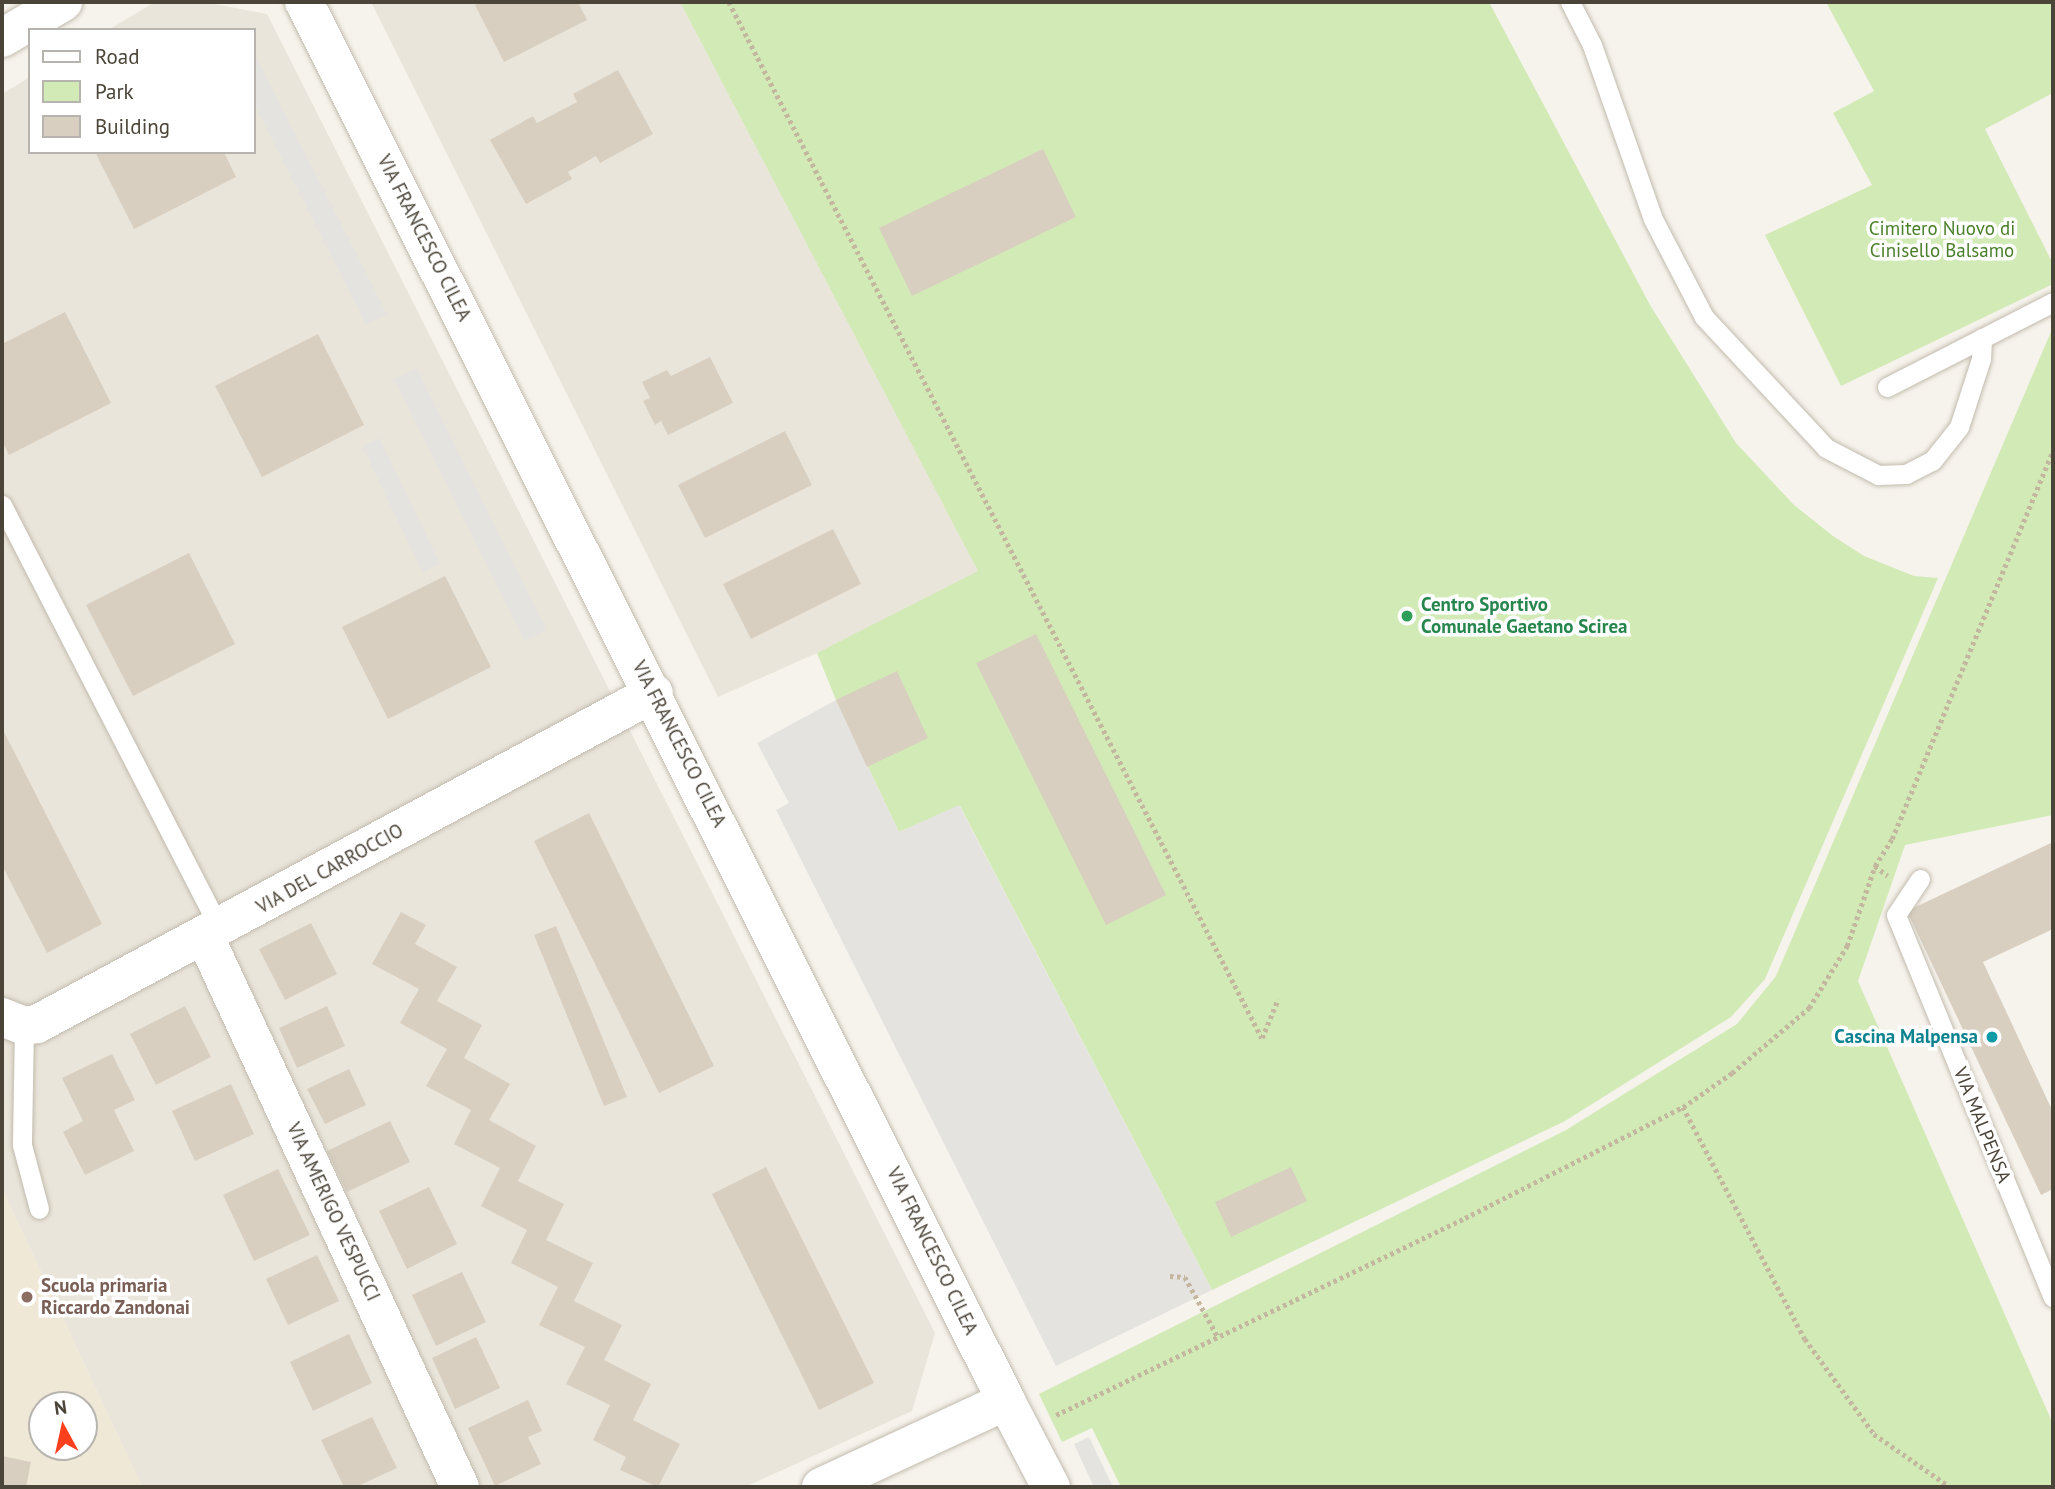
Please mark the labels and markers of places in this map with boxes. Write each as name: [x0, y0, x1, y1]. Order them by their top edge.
place label: Centro Sportivo Comunale Gaetano Scirea: [1421, 594, 1628, 638]
marker: Centro Sportivo Comunale Gaetano Scirea: [1399, 608, 1415, 624]
place label: Cascina Malpensa: [1834, 1026, 1978, 1048]
marker: Cascina Malpensa: [1984, 1029, 2000, 1045]
place label: Scuola primaria Riccardo Zandonai: [41, 1275, 190, 1319]
marker: Scuola primaria Riccardo Zandonai: [19, 1289, 35, 1305]

